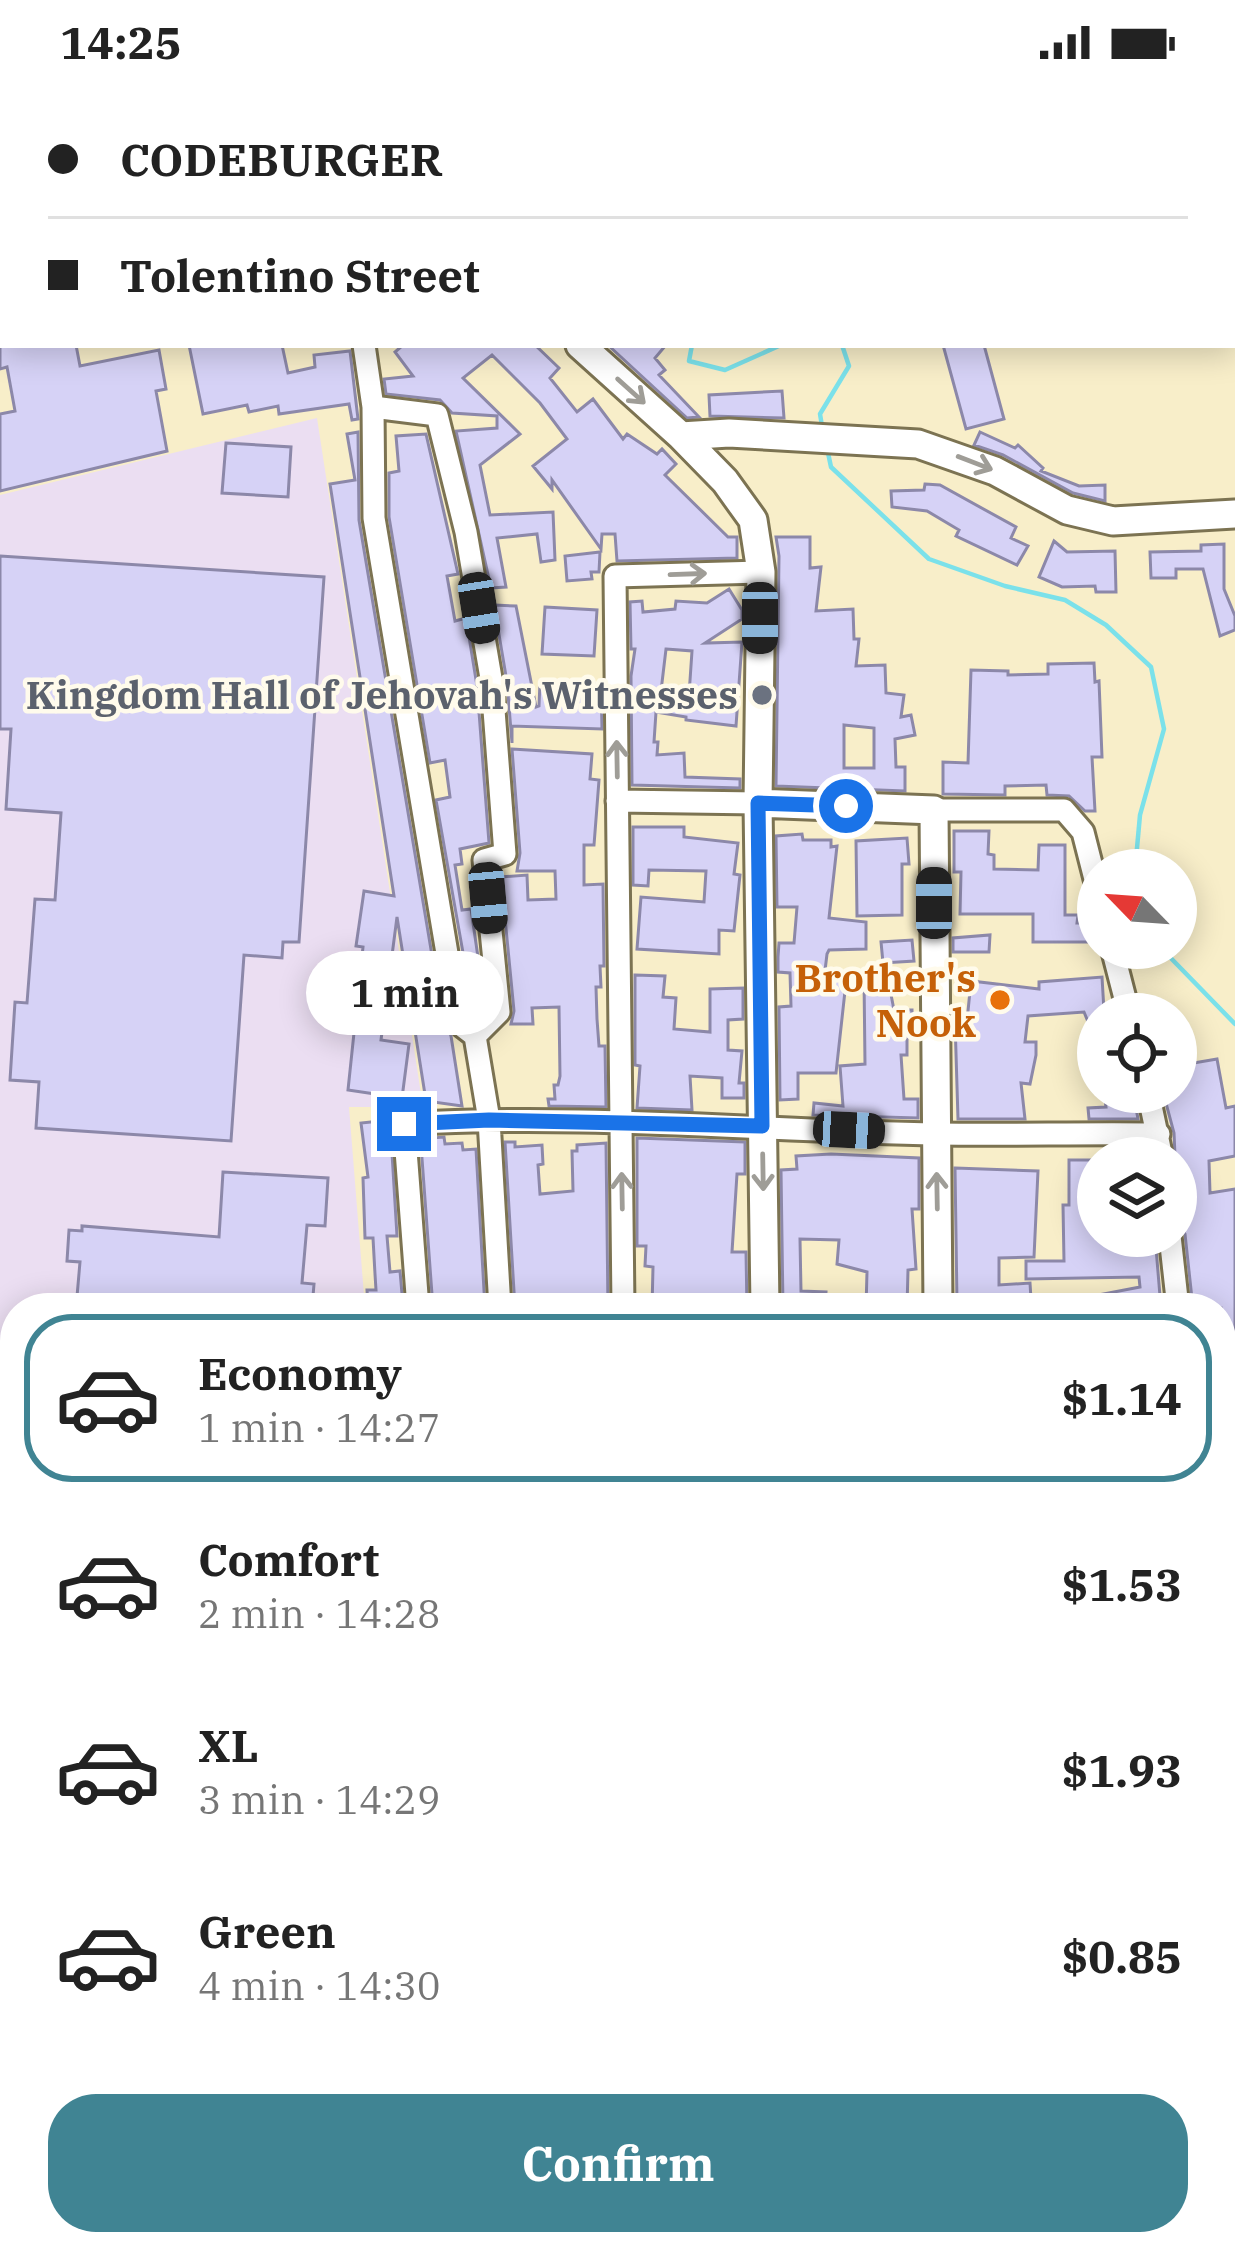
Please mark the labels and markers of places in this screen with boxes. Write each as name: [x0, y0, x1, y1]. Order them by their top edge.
place label: Kingdom Hall of Jehovah's Witnesses: [26, 669, 738, 720]
marker: Kingdom Hall of Jehovah's Witnesses: [749, 682, 775, 708]
place label: Brother's Nook: [795, 952, 977, 1048]
marker: Brother's Nook: [987, 987, 1013, 1013]

